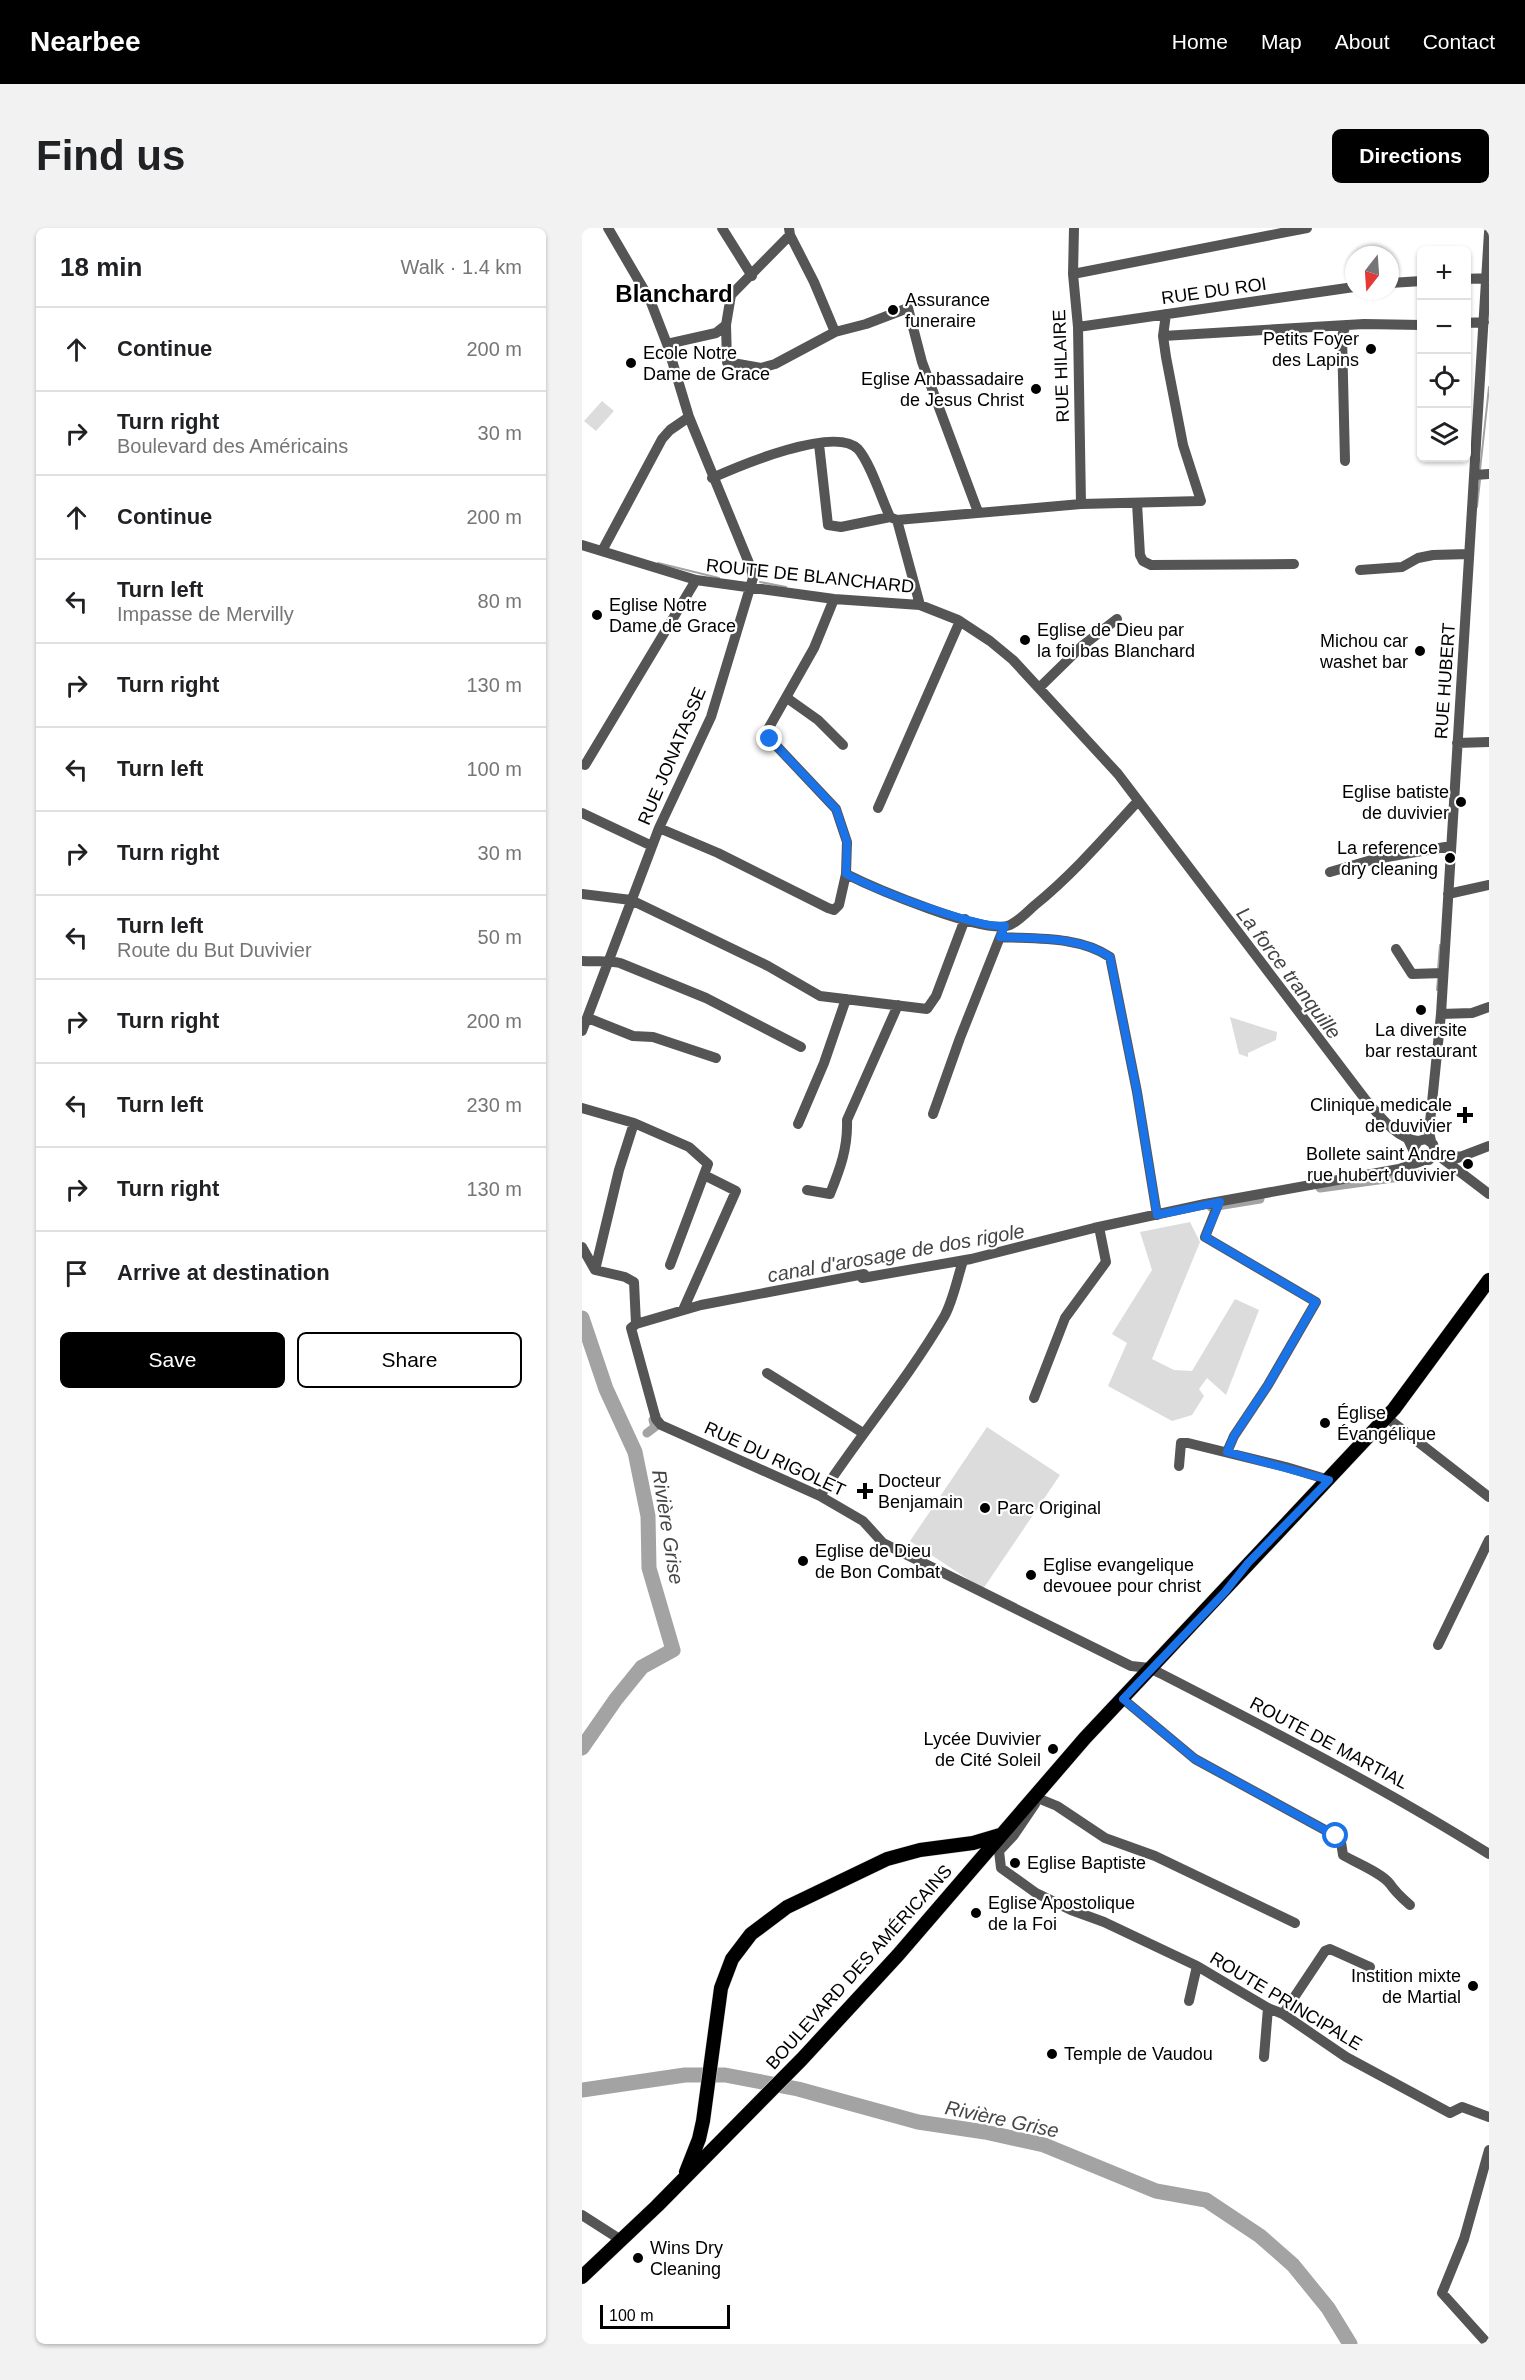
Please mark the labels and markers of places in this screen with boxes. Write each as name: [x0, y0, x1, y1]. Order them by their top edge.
place label: Assurance funeraire: [905, 290, 990, 331]
marker: Assurance funeraire: [886, 303, 900, 317]
place label: Petits Foyer des Lapins: [1263, 329, 1359, 370]
marker: Petits Foyer des Lapins: [1364, 342, 1378, 356]
place label: Ecole Notre Dame de Grace: [643, 343, 770, 384]
marker: Ecole Notre Dame de Grace: [624, 356, 638, 370]
place label: Eglise Anbassadaire de Jesus Christ: [861, 369, 1024, 410]
marker: Eglise Anbassadaire de Jesus Christ: [1029, 382, 1043, 396]
place label: Eglise Notre Dame de Grace: [609, 595, 736, 636]
marker: Eglise Notre Dame de Grace: [590, 608, 604, 622]
place label: Eglise de Dieu par la foi bas Blanchard: [1037, 620, 1195, 661]
place label: Michou car washet bar: [1319, 631, 1408, 672]
marker: Eglise de Dieu par la foi bas Blanchard: [1018, 633, 1032, 647]
marker: Michou car washet bar: [1413, 644, 1427, 658]
place label: Eglise batiste de duvivier: [1342, 782, 1449, 823]
marker: Eglise batiste de duvivier: [1454, 795, 1468, 809]
place label: La reference dry cleaning: [1337, 838, 1438, 879]
marker: La reference dry cleaning: [1443, 851, 1457, 865]
marker: La diversite bar restaurant: [1414, 1003, 1428, 1017]
place label: La diversite bar restaurant: [1365, 1020, 1477, 1061]
place label: Clinique medicale de duvivier: [1310, 1095, 1452, 1136]
marker: Clinique medicale de duvivier: [1456, 1106, 1474, 1124]
place label: Bollete saint Andre rue hubert duvivier: [1306, 1144, 1456, 1185]
marker: Bollete saint Andre rue hubert duvivier: [1461, 1157, 1475, 1171]
place label: Église Évangélique: [1337, 1403, 1436, 1444]
marker: Église Évangélique: [1318, 1416, 1332, 1430]
place label: Docteur Benjamain: [878, 1471, 963, 1512]
marker: Docteur Benjamain: [856, 1482, 874, 1500]
place label: Parc Original: [997, 1498, 1101, 1518]
marker: Parc Original: [978, 1501, 992, 1515]
place label: Eglise de Dieu de Bon Combat: [815, 1541, 940, 1582]
marker: Eglise de Dieu de Bon Combat: [796, 1554, 810, 1568]
place label: Eglise evangelique devouee pour christ: [1043, 1555, 1201, 1596]
marker: Eglise evangelique devouee pour christ: [1024, 1568, 1038, 1582]
place label: Lycée Duvivier de Cité Soleil: [924, 1729, 1041, 1770]
marker: Lycée Duvivier de Cité Soleil: [1046, 1742, 1060, 1756]
place label: Eglise Baptiste: [1027, 1853, 1146, 1873]
marker: Eglise Baptiste: [1008, 1856, 1022, 1870]
place label: Eglise Apostolique de la Foi: [988, 1893, 1135, 1934]
marker: Eglise Apostolique de la Foi: [969, 1906, 983, 1920]
place label: Instition mixte de Martial: [1351, 1966, 1461, 2007]
marker: Instition mixte de Martial: [1466, 1979, 1480, 1993]
place label: Temple de Vaudou: [1064, 2044, 1213, 2064]
marker: Temple de Vaudou: [1045, 2047, 1059, 2061]
place label: Wins Dry Cleaning: [650, 2238, 723, 2279]
marker: Wins Dry Cleaning: [631, 2251, 645, 2265]

